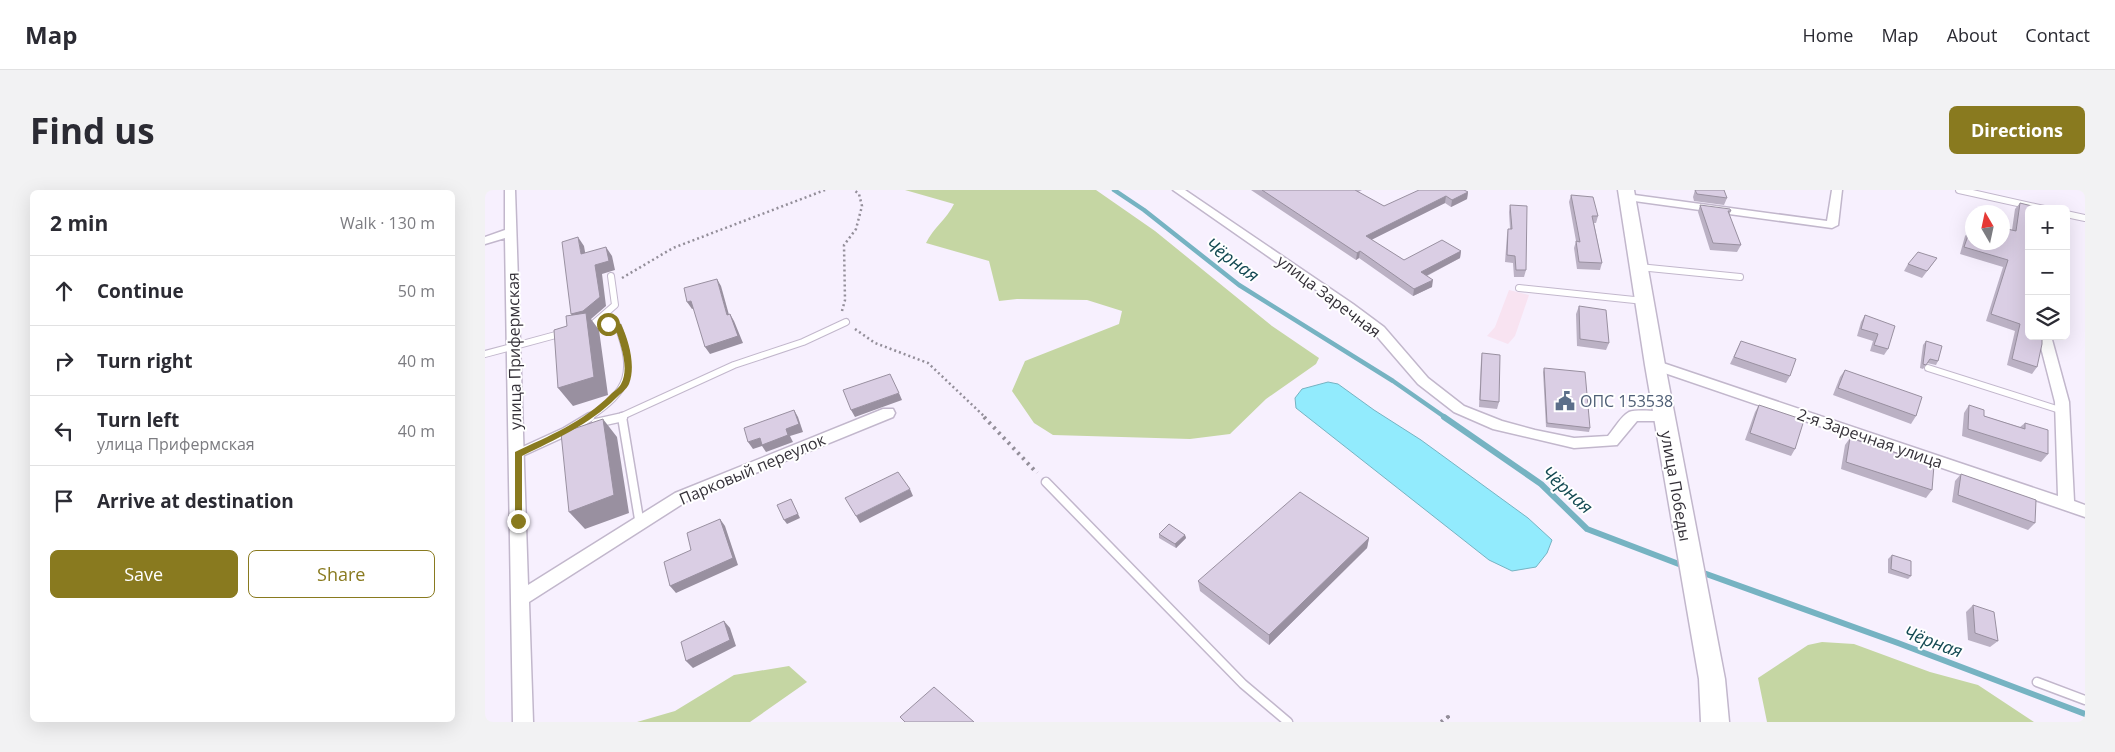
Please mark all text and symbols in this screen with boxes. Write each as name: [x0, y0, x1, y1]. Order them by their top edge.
text: Map: [25, 18, 77, 51]
text: Home: [1803, 23, 1853, 47]
text: Map: [1881, 23, 1919, 47]
text: About: [1947, 23, 1997, 47]
text: Contact: [2025, 23, 2090, 47]
button: Directions: [1949, 106, 2085, 154]
text: Find us: [30, 107, 155, 154]
north arrow: [1965, 205, 2010, 250]
map controls: [2025, 205, 2070, 340]
button: +: [2025, 205, 2070, 250]
text: 2 min: [50, 209, 108, 237]
text: Walk · 130 m: [340, 212, 435, 234]
water label: Чёрная: [1201, 231, 1264, 287]
street label: улица Заречная: [1272, 250, 1386, 342]
button: −: [2025, 250, 2070, 295]
street label: улица Прифермская: [502, 272, 526, 430]
icon: ahead: [50, 277, 78, 305]
text: Continue: [97, 278, 184, 304]
text: 50 m: [398, 280, 435, 302]
button: layers: [2025, 295, 2070, 340]
route start: [597, 313, 620, 336]
icon: right: [50, 347, 78, 375]
text: Turn right: [97, 348, 192, 374]
text: 40 m: [398, 350, 435, 372]
public building icon: ОПС 153538: [1554, 390, 1576, 412]
place label: ОПС 153538: [1580, 390, 1673, 412]
street label: 2-я Заречная улица: [1794, 403, 1946, 473]
text: Turn left: [97, 407, 179, 433]
icon: left: [50, 417, 78, 445]
text: 40 m: [398, 420, 435, 442]
street label: Парковый переулок: [676, 428, 829, 510]
street label: улица Победы: [1655, 429, 1697, 543]
text: улица Прифермская: [97, 433, 255, 455]
water label: Чёрная: [1537, 460, 1598, 519]
icon: arrive: [50, 487, 78, 515]
text: Arrive at destination: [97, 488, 294, 514]
route end: [507, 510, 530, 533]
button: Save: [50, 550, 238, 598]
button: Share: [248, 550, 435, 598]
water label: Чёрная: [1900, 619, 1966, 663]

